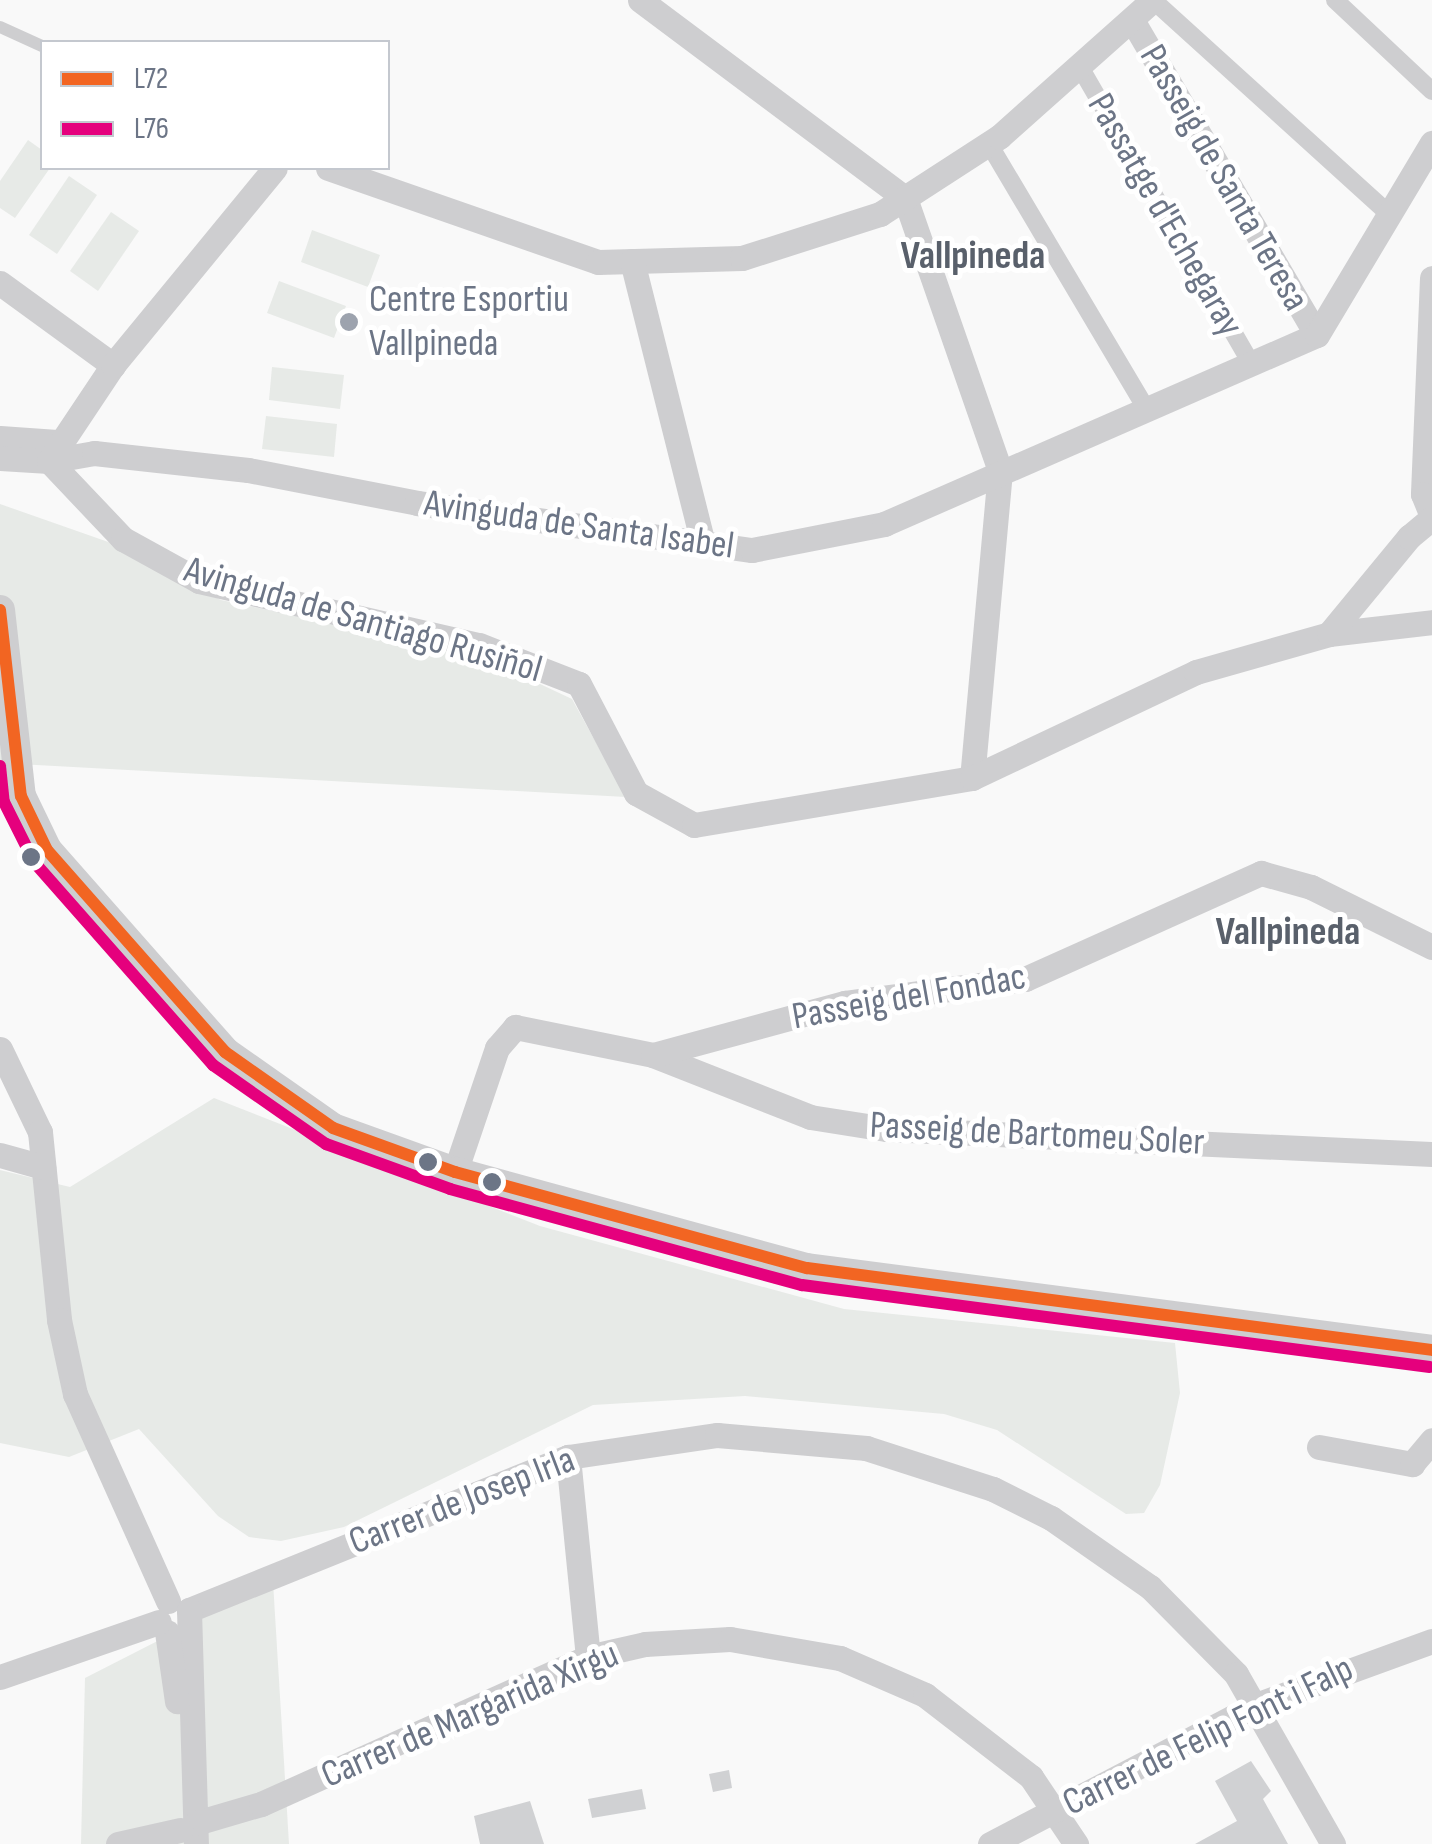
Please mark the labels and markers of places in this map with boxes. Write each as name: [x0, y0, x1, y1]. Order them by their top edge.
place label: Centre Esportiu Vallpineda: [369, 277, 569, 366]
marker: Centre Esportiu Vallpineda: [338, 311, 360, 333]
unlabelled marker: [21, 847, 41, 867]
unlabelled marker: [418, 1152, 438, 1172]
unlabelled marker: [482, 1172, 502, 1192]

